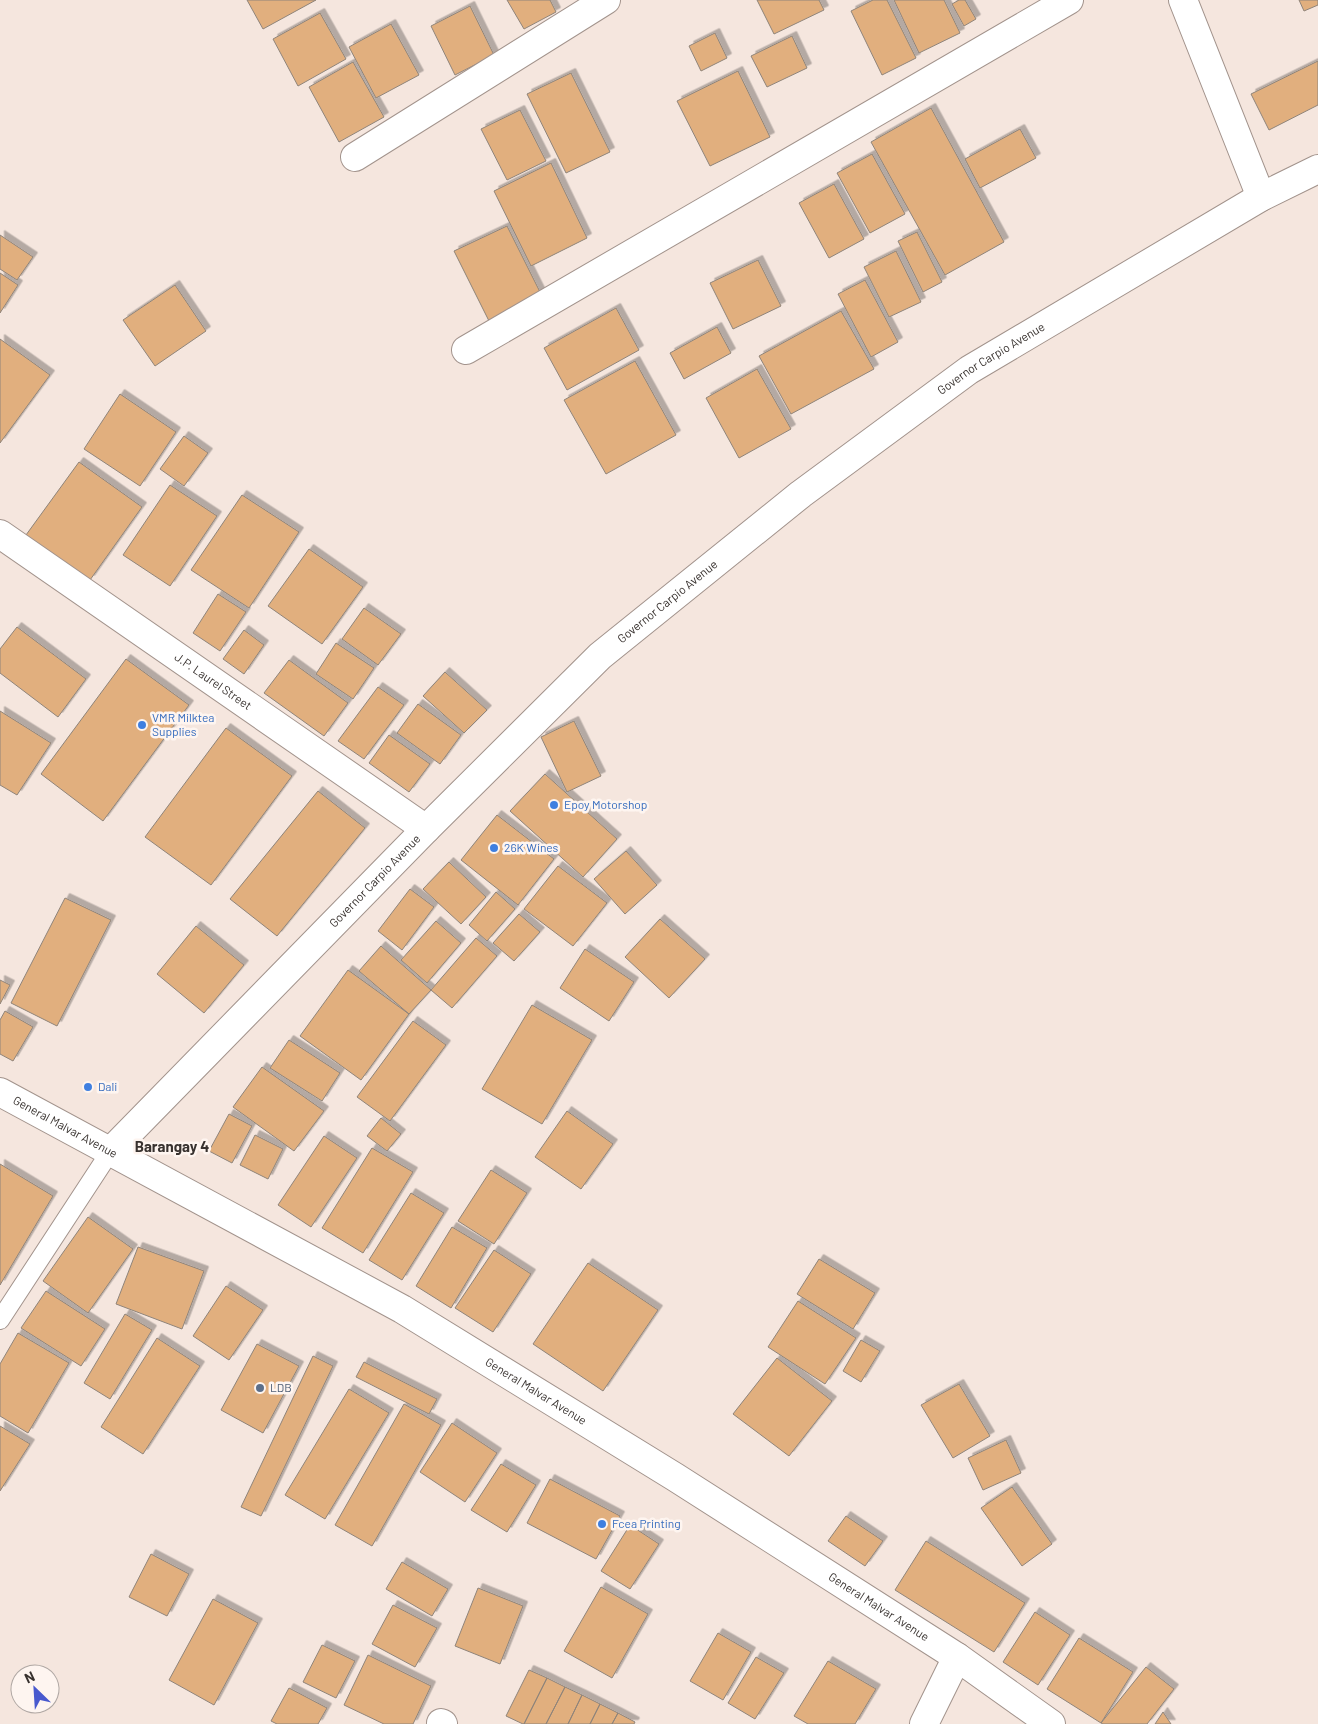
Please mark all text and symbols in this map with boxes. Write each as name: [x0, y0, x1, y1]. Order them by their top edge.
street label: Governor Carpio Avenue: [934, 319, 1047, 397]
street label: Governor Carpio Avenue: [614, 556, 720, 645]
street label: J.P. Laurel Street: [172, 649, 255, 712]
place label: VMR Milktea Supplies: [152, 710, 214, 738]
marker: VMR Milktea Supplies: [136, 719, 148, 731]
place label: Epoy Motorshop: [564, 797, 647, 811]
marker: Epoy Motorshop: [548, 799, 560, 811]
street label: Governor Carpio Avenue: [326, 831, 423, 930]
place label: 26K Wines: [504, 840, 559, 854]
marker: 26K Wines: [488, 842, 500, 854]
place label: Dali: [98, 1079, 117, 1093]
marker: Dali: [82, 1081, 94, 1093]
street label: General Malvar Avenue: [11, 1092, 120, 1160]
district label: Barangay 4: [135, 1137, 209, 1155]
street label: General Malvar Avenue: [483, 1354, 590, 1427]
place label: LDB: [270, 1380, 292, 1394]
marker: LDB: [254, 1382, 266, 1394]
place label: Fcea Printing: [612, 1516, 681, 1530]
marker: Fcea Printing: [596, 1518, 608, 1530]
street label: General Malvar Avenue: [826, 1569, 932, 1643]
north arrow: [10, 1664, 60, 1714]
text: N: [21, 1667, 37, 1686]

